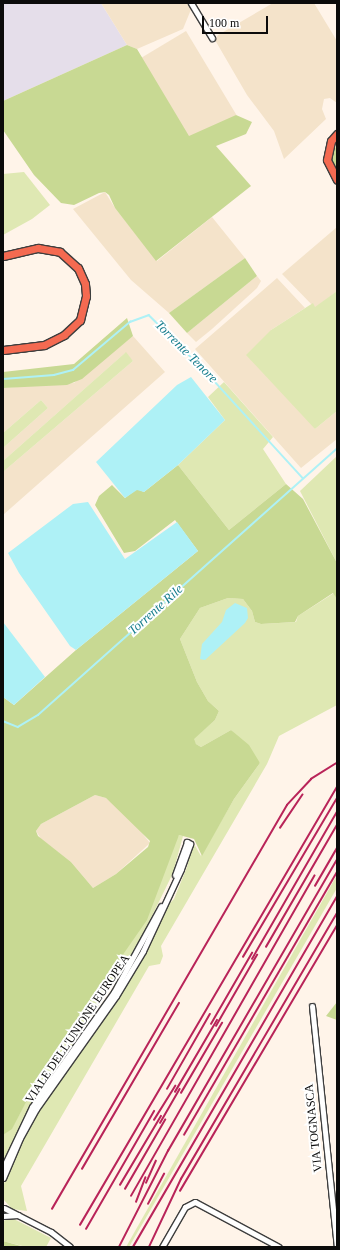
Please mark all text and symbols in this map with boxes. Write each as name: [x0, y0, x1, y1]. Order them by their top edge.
scale bar: [204, 8, 270, 34]
text: 100 m: [209, 16, 239, 30]
water label: Torrente Tenore: [151, 317, 221, 387]
water label: Torrente Rile: [126, 581, 186, 639]
street label: VIALE DELL'UNIONE EUROPEA: [23, 952, 133, 1106]
street label: VIA TOGNASCA: [302, 1083, 326, 1173]

